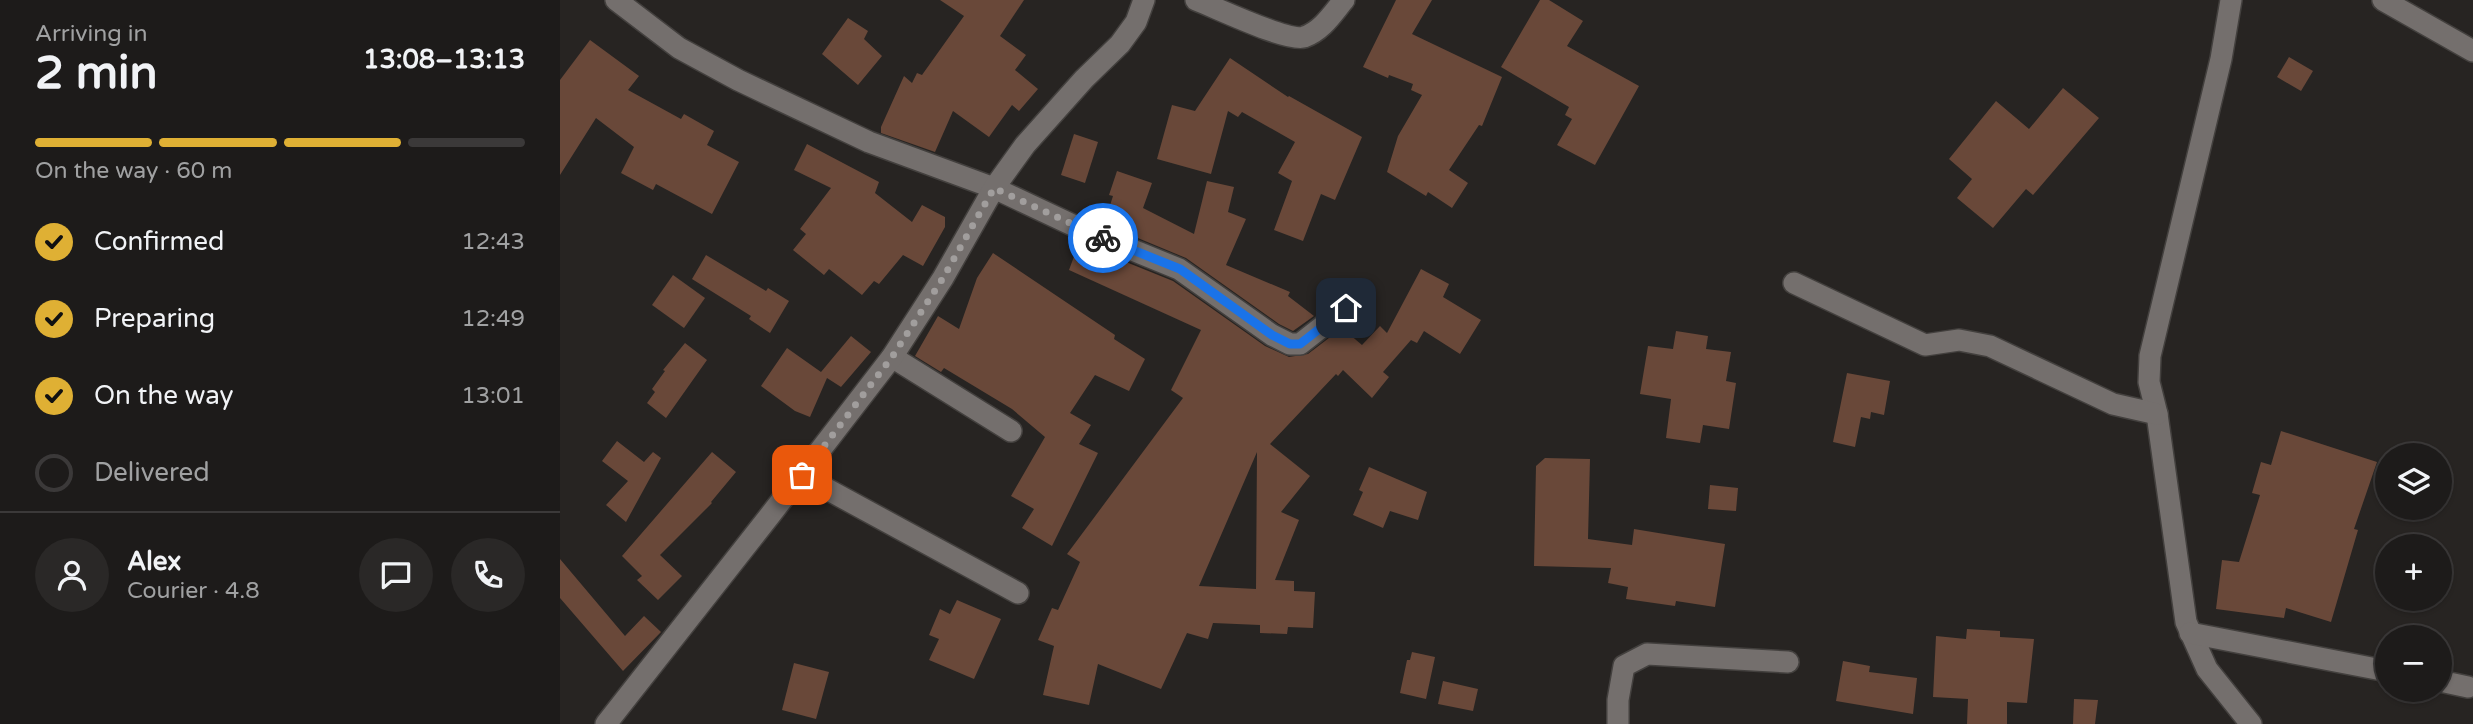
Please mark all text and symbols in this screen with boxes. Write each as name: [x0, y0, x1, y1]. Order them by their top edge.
text: Arriving in: [35, 20, 148, 48]
text: 13:08–13:13: [363, 44, 525, 75]
text: 2 min: [35, 46, 158, 101]
text: On the way · 60 m: [35, 157, 232, 185]
courier: [1068, 203, 1138, 273]
icon: bike: [1084, 219, 1122, 257]
icon: check: [35, 223, 73, 261]
text: Confirmed: [94, 226, 224, 257]
text: 12:43: [461, 228, 525, 256]
pin: [1316, 278, 1376, 338]
icon: home: [1327, 289, 1365, 327]
icon: check: [35, 300, 73, 338]
text: Preparing: [94, 303, 215, 334]
text: 12:49: [461, 305, 525, 333]
icon: check: [35, 377, 73, 415]
text: On the way: [94, 380, 234, 411]
text: 13:01: [461, 382, 525, 410]
map controls: [2375, 443, 2452, 702]
button: layers: [2375, 443, 2452, 520]
pin: [772, 445, 832, 505]
icon: bag: [783, 456, 821, 494]
text: Delivered: [94, 457, 210, 488]
button: +: [2375, 534, 2452, 611]
button: person: [35, 538, 109, 612]
button: chat: [359, 538, 433, 612]
button: phone: [451, 538, 525, 612]
text: Alex: [127, 546, 181, 577]
text: Courier · 4.8: [127, 577, 260, 605]
button: −: [2375, 625, 2452, 702]

